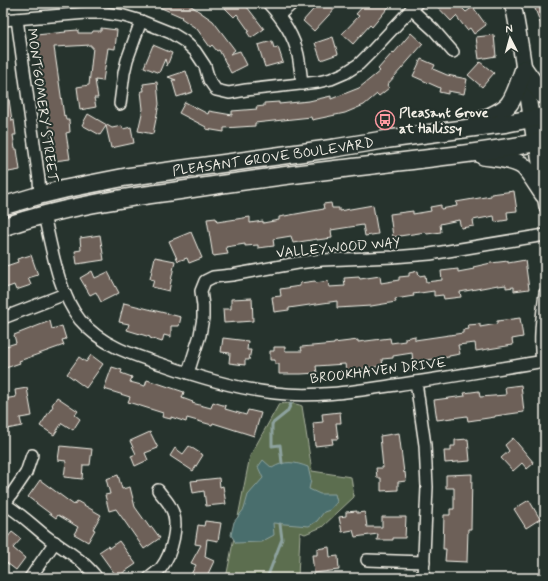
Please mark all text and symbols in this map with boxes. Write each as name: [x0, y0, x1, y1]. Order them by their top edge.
north arrow: [490, 18, 530, 58]
text: N: [505, 22, 513, 36]
street label: MONTGOMERY STREET: [22, 27, 62, 183]
place label: Pleasant Grove at Hallissy: [399, 104, 488, 138]
bus stop icon: Pleasant Grove at Hallissy: [374, 109, 396, 131]
street label: PLEASANT GROVE BOULEVARD: [171, 134, 375, 180]
street label: VALLEYWOOD WAY: [275, 234, 401, 262]
street label: BROOKHAVEN DRIVE: [309, 354, 447, 388]

